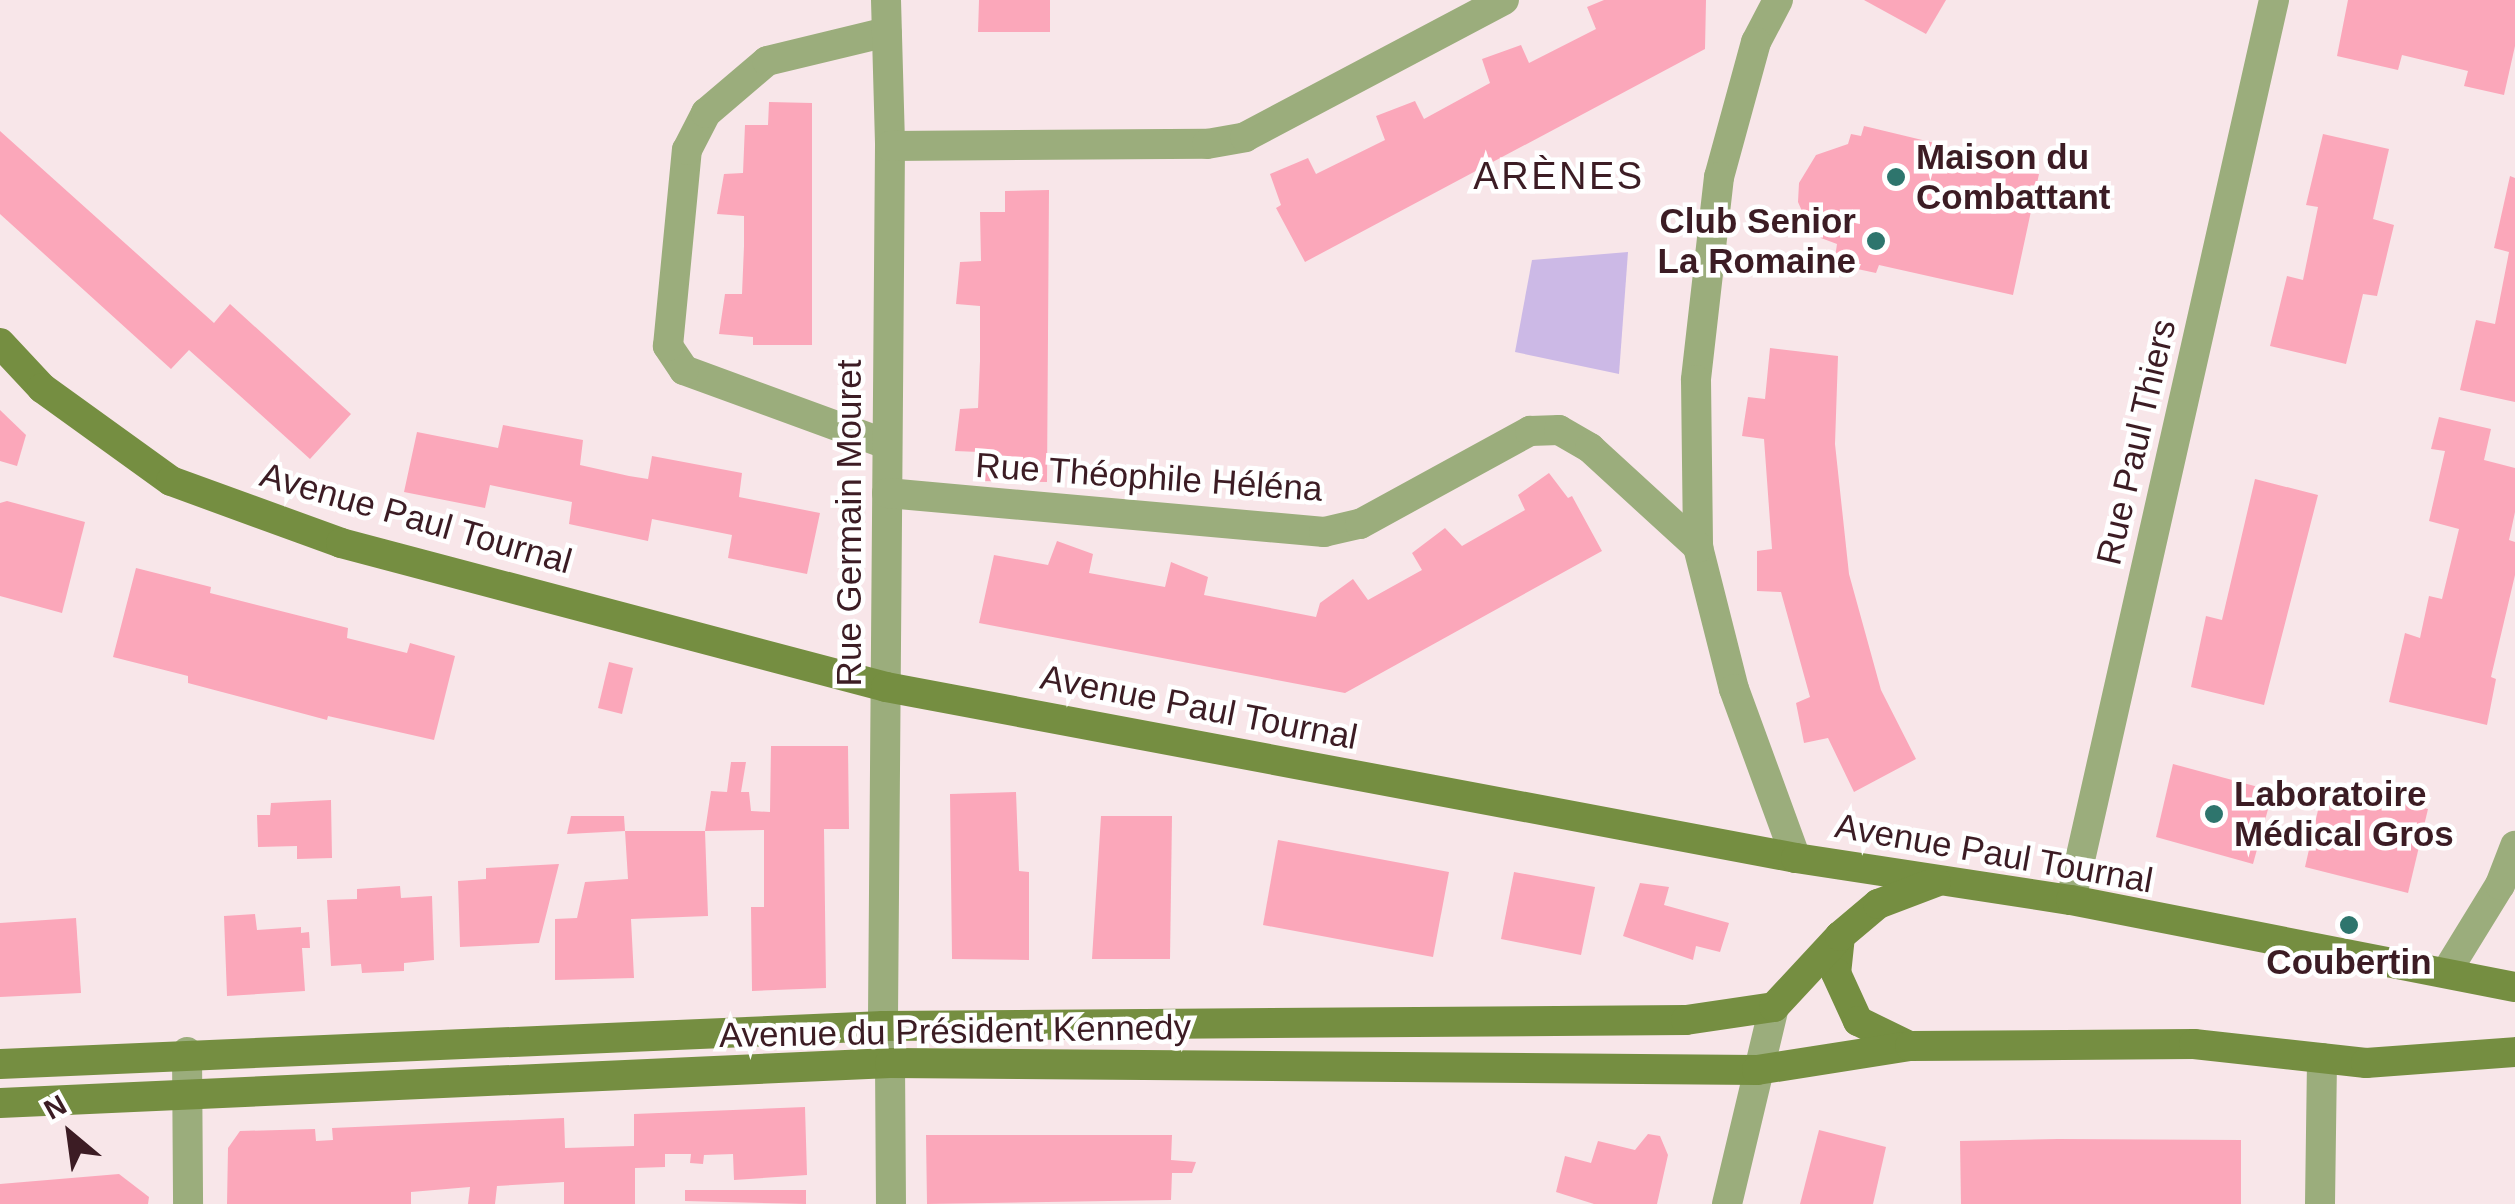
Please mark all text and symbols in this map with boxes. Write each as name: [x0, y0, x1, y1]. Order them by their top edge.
place label: Maison du Combattant: [1916, 136, 2110, 218]
district label: ARÈNES: [1473, 154, 1645, 200]
marker: Maison du Combattant: [1885, 166, 1907, 188]
place label: Club Senior La Romaine: [1658, 200, 1856, 282]
marker: Club Senior La Romaine: [1865, 230, 1887, 252]
street label: Rue Paul Thiers: [2087, 315, 2185, 569]
street label: Rue Germain Mouret: [828, 360, 870, 686]
street label: Rue Théophile Héléna: [974, 444, 1324, 510]
street label: Avenue Paul Tournal: [255, 453, 577, 583]
street label: Avenue Paul Tournal: [1037, 656, 1361, 758]
place label: Laboratoire Médical Gros: [2234, 773, 2454, 855]
marker: Laboratoire Médical Gros: [2203, 803, 2225, 825]
street label: Avenue Paul Tournal: [1832, 804, 2156, 902]
marker: Coubertin: [2338, 914, 2360, 936]
place label: Coubertin: [2266, 941, 2432, 983]
street label: Avenue du Président Kennedy: [719, 1006, 1191, 1056]
north arrow: [20, 1084, 120, 1184]
text: N: [39, 1089, 72, 1126]

